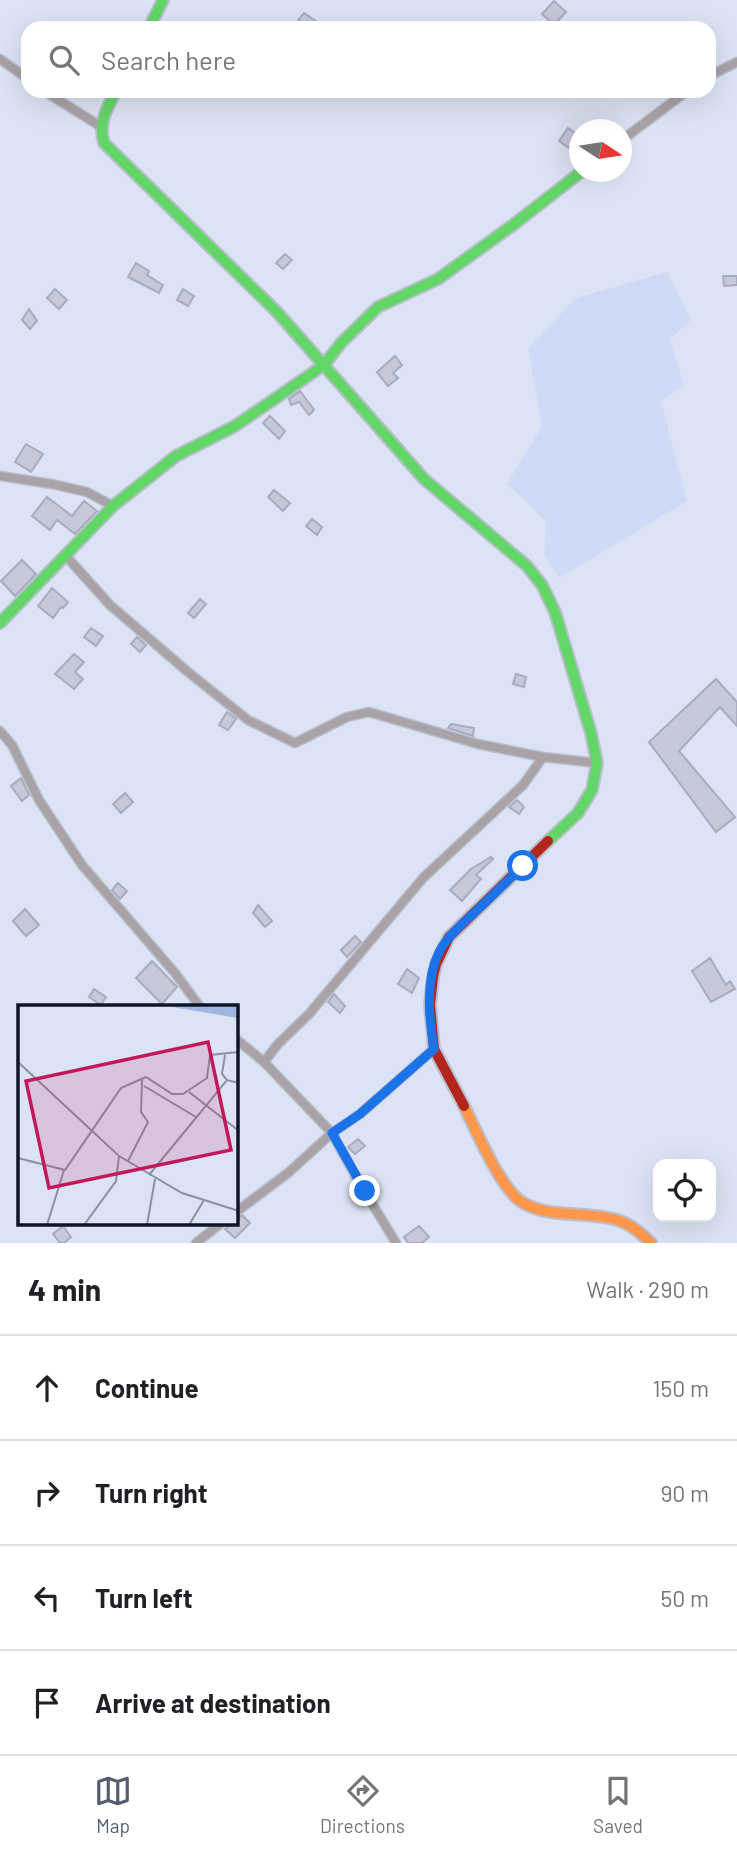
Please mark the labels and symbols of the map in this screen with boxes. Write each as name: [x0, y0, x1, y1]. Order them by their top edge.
north arrow: [569, 119, 632, 182]
route start: [507, 850, 538, 881]
inset map: [18, 1005, 238, 1226]
route end: [349, 1175, 380, 1206]

